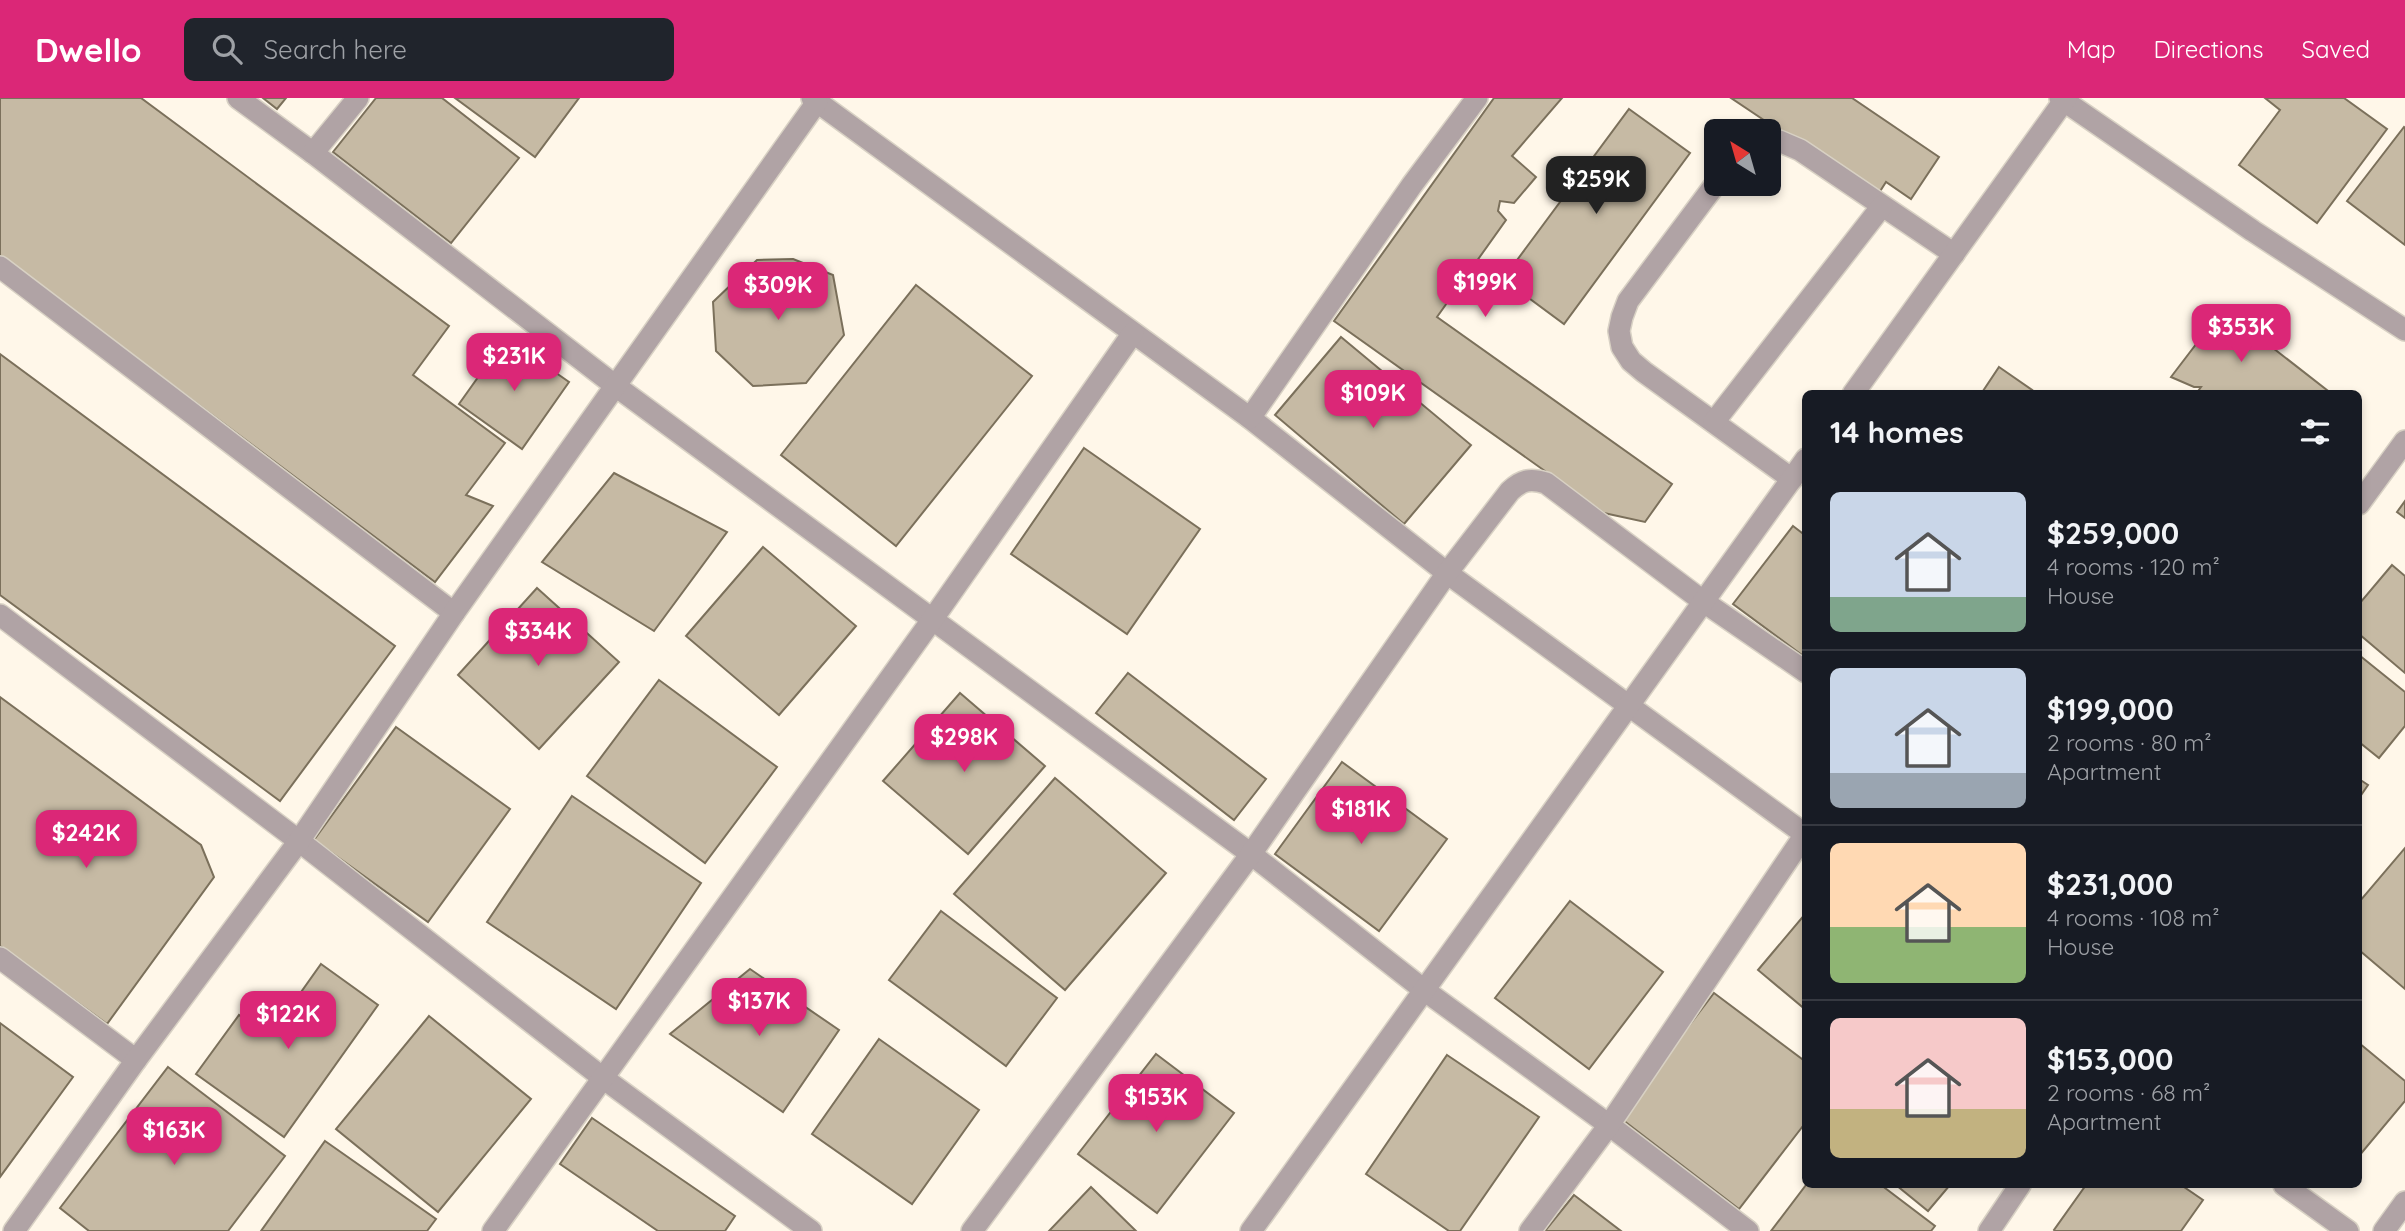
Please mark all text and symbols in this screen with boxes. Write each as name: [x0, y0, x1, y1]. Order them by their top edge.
search box: [184, 18, 674, 81]
text: Dwello: [35, 29, 142, 70]
icon: search: [208, 30, 246, 68]
text: Search here: [264, 33, 407, 66]
text: Map: [2067, 34, 2116, 64]
text: Directions: [2154, 34, 2264, 64]
text: Saved: [2302, 34, 2370, 64]
north arrow: [1704, 119, 1782, 196]
map controls: [1704, 119, 1781, 196]
pin: $259K: [1547, 156, 1645, 216]
text: $259K: [1562, 164, 1630, 193]
pin: $199K: [1436, 260, 1534, 319]
pin: $309K: [729, 262, 827, 322]
text: $199K: [1453, 267, 1517, 296]
text: $309K: [744, 270, 812, 299]
pin: $353K: [2192, 304, 2290, 364]
text: $353K: [2208, 312, 2274, 341]
pin: $231K: [465, 334, 563, 393]
text: $231K: [482, 341, 546, 370]
pin: $109K: [1324, 370, 1422, 430]
text: $109K: [1341, 378, 1405, 407]
text: 14 homes: [1830, 413, 1964, 451]
icon: filters: [2296, 413, 2334, 451]
text: $259,000: [2047, 514, 2179, 552]
icon: home: [1886, 520, 1970, 604]
text: 4 rooms · 120 m²: [2047, 552, 2220, 581]
text: House: [2047, 581, 2114, 610]
pin: $334K: [489, 608, 587, 668]
text: $334K: [504, 616, 572, 645]
text: $199,000: [2047, 690, 2174, 728]
icon: home: [1886, 696, 1970, 780]
pin: $298K: [915, 714, 1013, 774]
text: $298K: [930, 722, 998, 751]
text: 2 rooms · 80 m²: [2047, 728, 2212, 757]
text: Apartment: [2047, 757, 2161, 786]
pin: $181K: [1312, 786, 1410, 846]
text: $181K: [1331, 794, 1391, 823]
pin: $242K: [37, 810, 135, 870]
text: $242K: [52, 818, 120, 847]
text: $231,000: [2047, 865, 2173, 903]
icon: home: [1886, 871, 1970, 955]
text: 4 rooms · 108 m²: [2047, 903, 2220, 932]
text: House: [2047, 932, 2114, 961]
pin: $137K: [710, 978, 808, 1038]
text: $137K: [728, 986, 790, 1015]
pin: $122K: [239, 992, 337, 1051]
text: $122K: [256, 999, 320, 1028]
text: $153,000: [2047, 1040, 2173, 1078]
icon: home: [1886, 1046, 1970, 1130]
pin: $153K: [1107, 1074, 1205, 1134]
text: 2 rooms · 68 m²: [2047, 1078, 2210, 1107]
text: $153K: [1124, 1082, 1188, 1111]
text: Apartment: [2047, 1107, 2161, 1136]
pin: $163K: [125, 1108, 223, 1167]
text: $163K: [143, 1115, 205, 1144]

